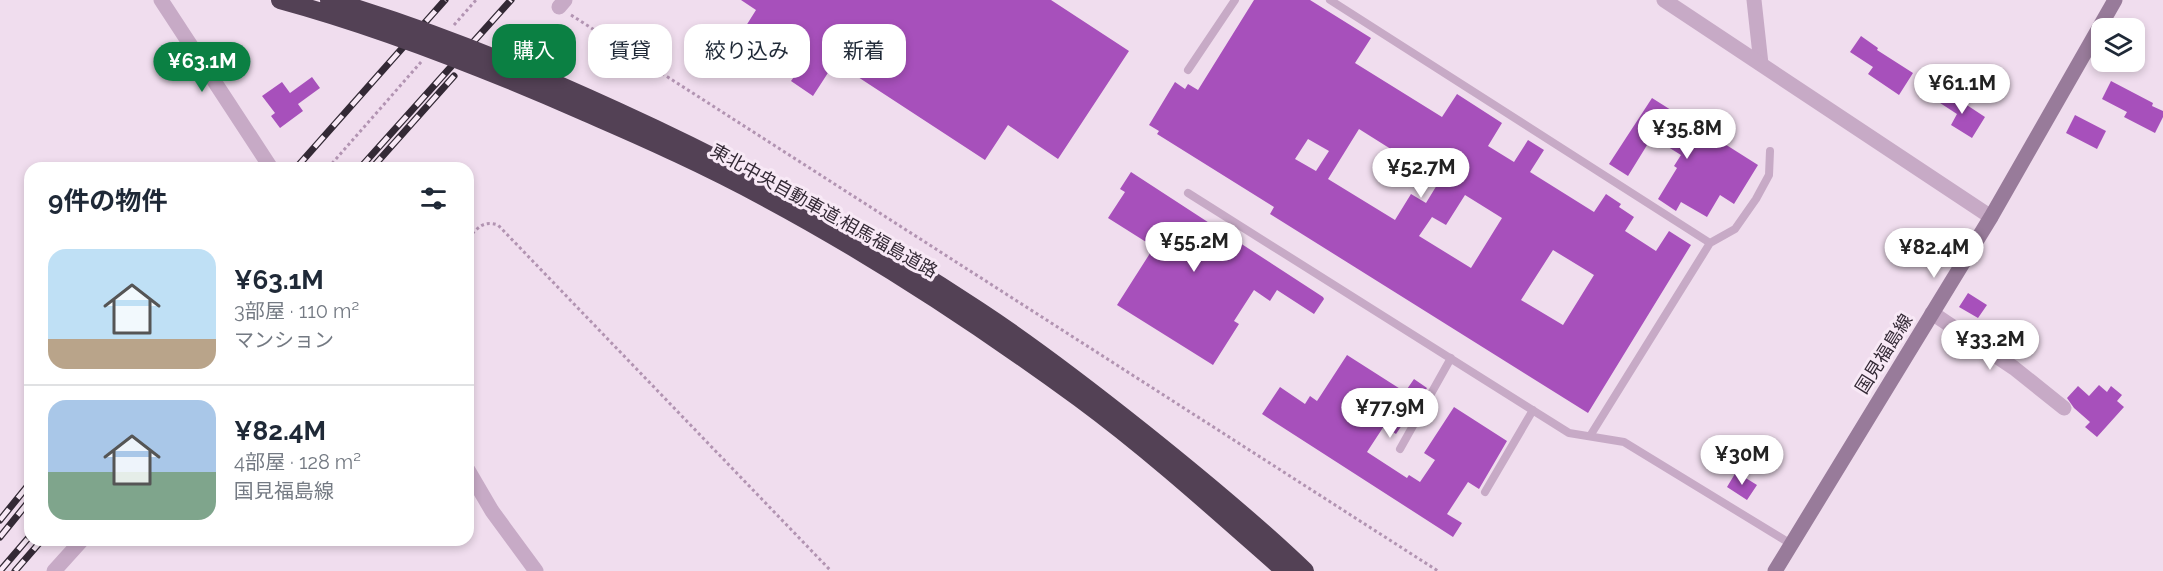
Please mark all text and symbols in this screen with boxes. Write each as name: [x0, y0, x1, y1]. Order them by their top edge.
map controls: [2091, 18, 2145, 72]
button: layers: [2091, 18, 2145, 72]
chip: 購入: [492, 24, 576, 78]
chip: 賃貸: [588, 24, 672, 78]
chip: 絞り込み: [684, 24, 810, 78]
chip: 新着: [822, 24, 906, 78]
pin: ¥63.1M: [153, 42, 251, 93]
text: ¥63.1M: [167, 49, 237, 73]
pin: ¥61.1M: [1913, 64, 2011, 115]
text: ¥61.1M: [1928, 71, 1996, 95]
pin: ¥35.8M: [1638, 109, 1736, 160]
text: ¥35.8M: [1652, 116, 1722, 140]
street label: 東北中央自動車道;相馬福島道路: [707, 139, 941, 282]
pin: ¥52.7M: [1372, 148, 1470, 199]
text: ¥52.7M: [1386, 155, 1456, 179]
icon: filters: [417, 182, 450, 215]
text: 9件の物件: [48, 186, 167, 216]
pin: ¥55.2M: [1145, 222, 1243, 273]
pin: ¥82.4M: [1885, 228, 1983, 279]
text: ¥55.2M: [1159, 229, 1229, 253]
text: ¥82.4M: [1899, 235, 1969, 259]
text: ¥63.1M: [234, 265, 324, 295]
icon: home: [96, 273, 168, 345]
text: 3部屋 · 110 m²: [234, 299, 359, 323]
street label: 国見福島線: [1851, 310, 1916, 397]
pin: ¥33.2M: [1941, 320, 2039, 371]
text: ¥33.2M: [1955, 327, 2025, 351]
text: マンション: [234, 328, 334, 352]
pin: ¥77.9M: [1341, 388, 1439, 439]
text: ¥77.9M: [1355, 395, 1425, 419]
text: ¥82.4M: [234, 416, 326, 446]
icon: home: [96, 424, 168, 496]
pin: ¥30M: [1706, 435, 1778, 486]
text: ¥30M: [1715, 442, 1769, 466]
text: 4部屋 · 128 m²: [234, 450, 361, 474]
text: 国見福島線: [234, 479, 334, 503]

